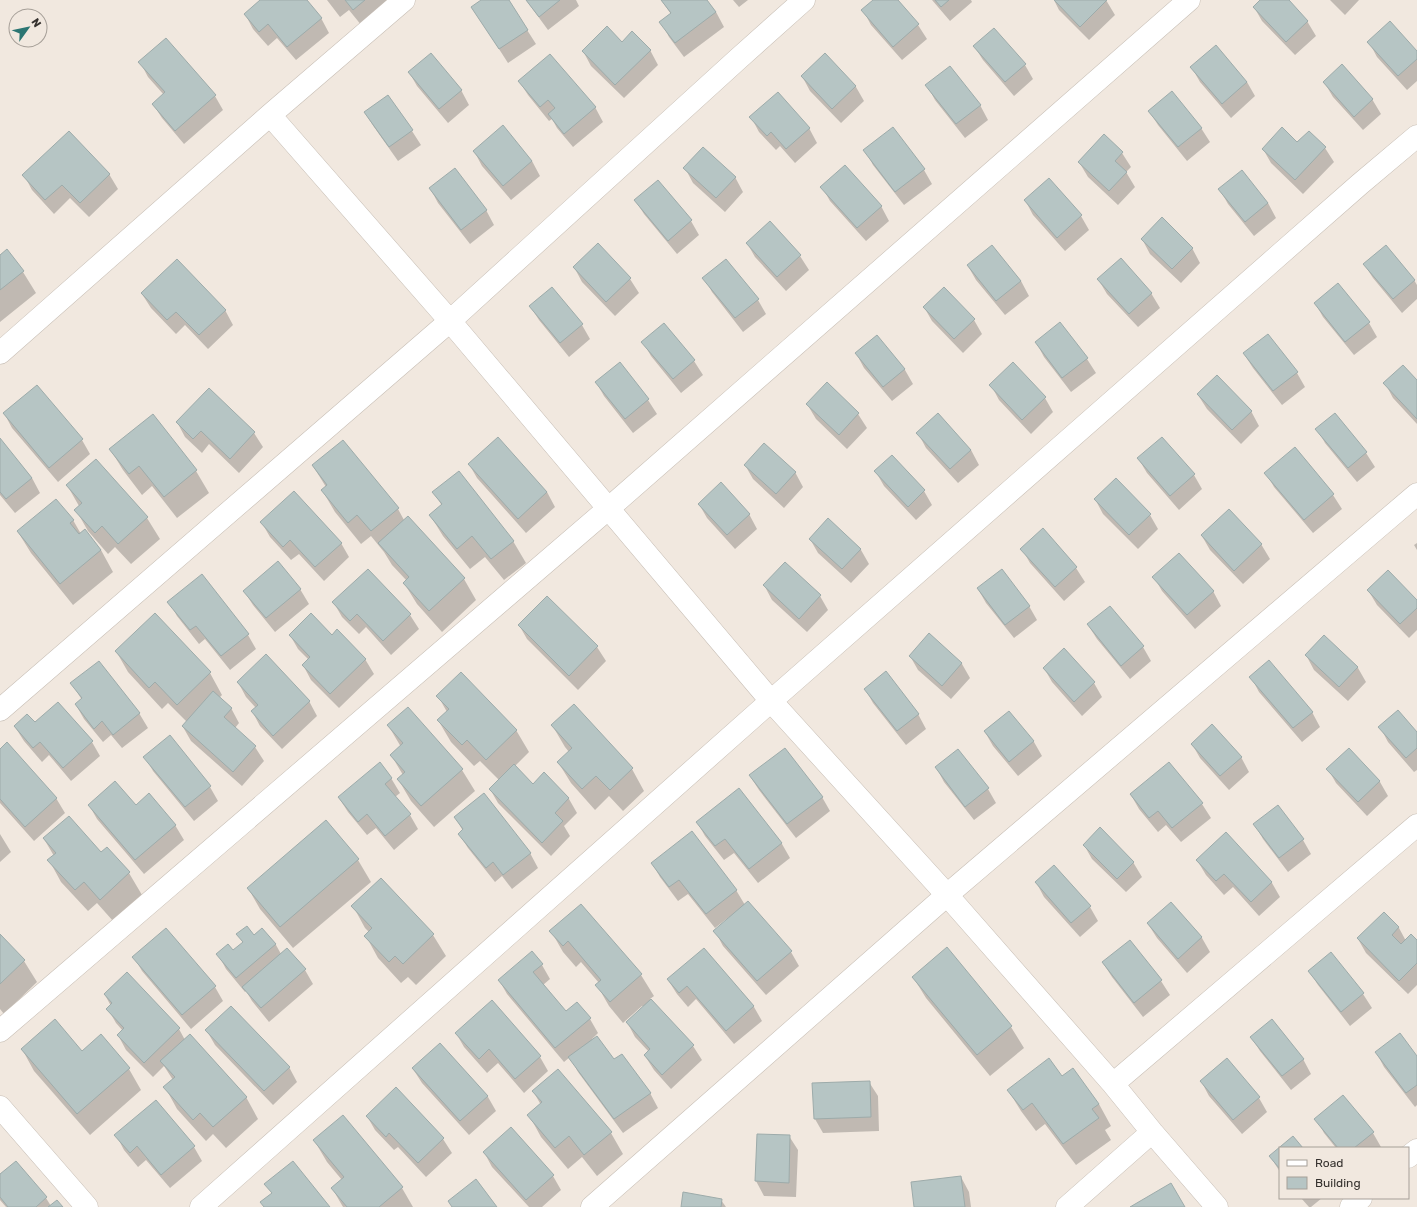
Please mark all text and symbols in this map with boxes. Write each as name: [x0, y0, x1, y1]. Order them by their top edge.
north arrow: [8, 8, 48, 48]
text: N: [28, 16, 44, 30]
legend: [1279, 1147, 1409, 1199]
text: Road: [1315, 1156, 1343, 1170]
text: Building: [1315, 1176, 1361, 1190]

